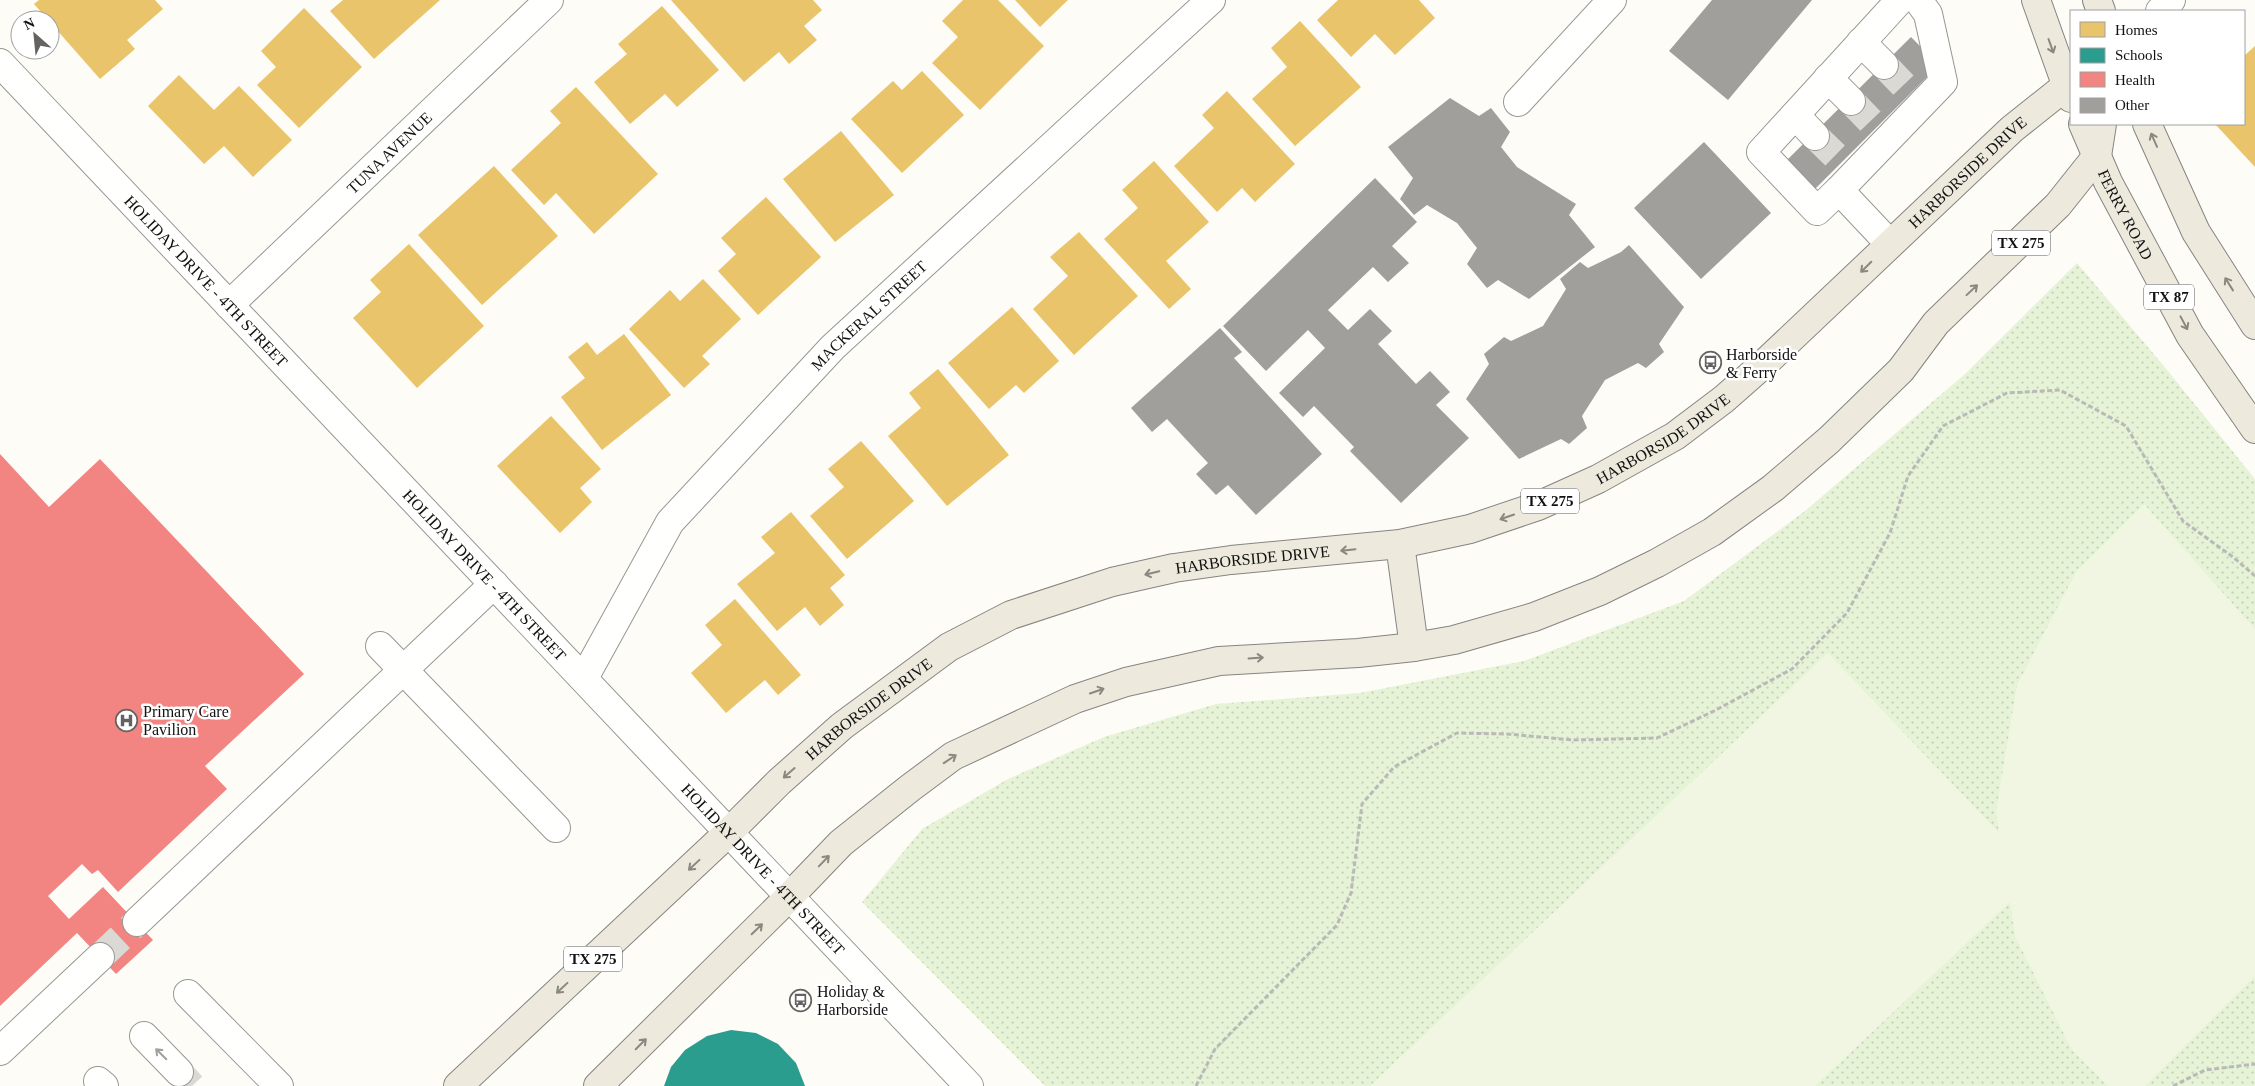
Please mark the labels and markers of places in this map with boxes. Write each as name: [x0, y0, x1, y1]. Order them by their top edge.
place label: Harborside & Ferry: [1726, 346, 1797, 382]
bus stop icon: Harborside & Ferry: [1698, 351, 1722, 375]
place label: Primary Care Pavilion: [143, 703, 229, 738]
hospital icon: Primary Care Pavilion: [115, 708, 139, 732]
place label: Holiday & Harborside: [817, 983, 888, 1018]
bus stop icon: Holiday & Harborside: [789, 988, 813, 1012]

